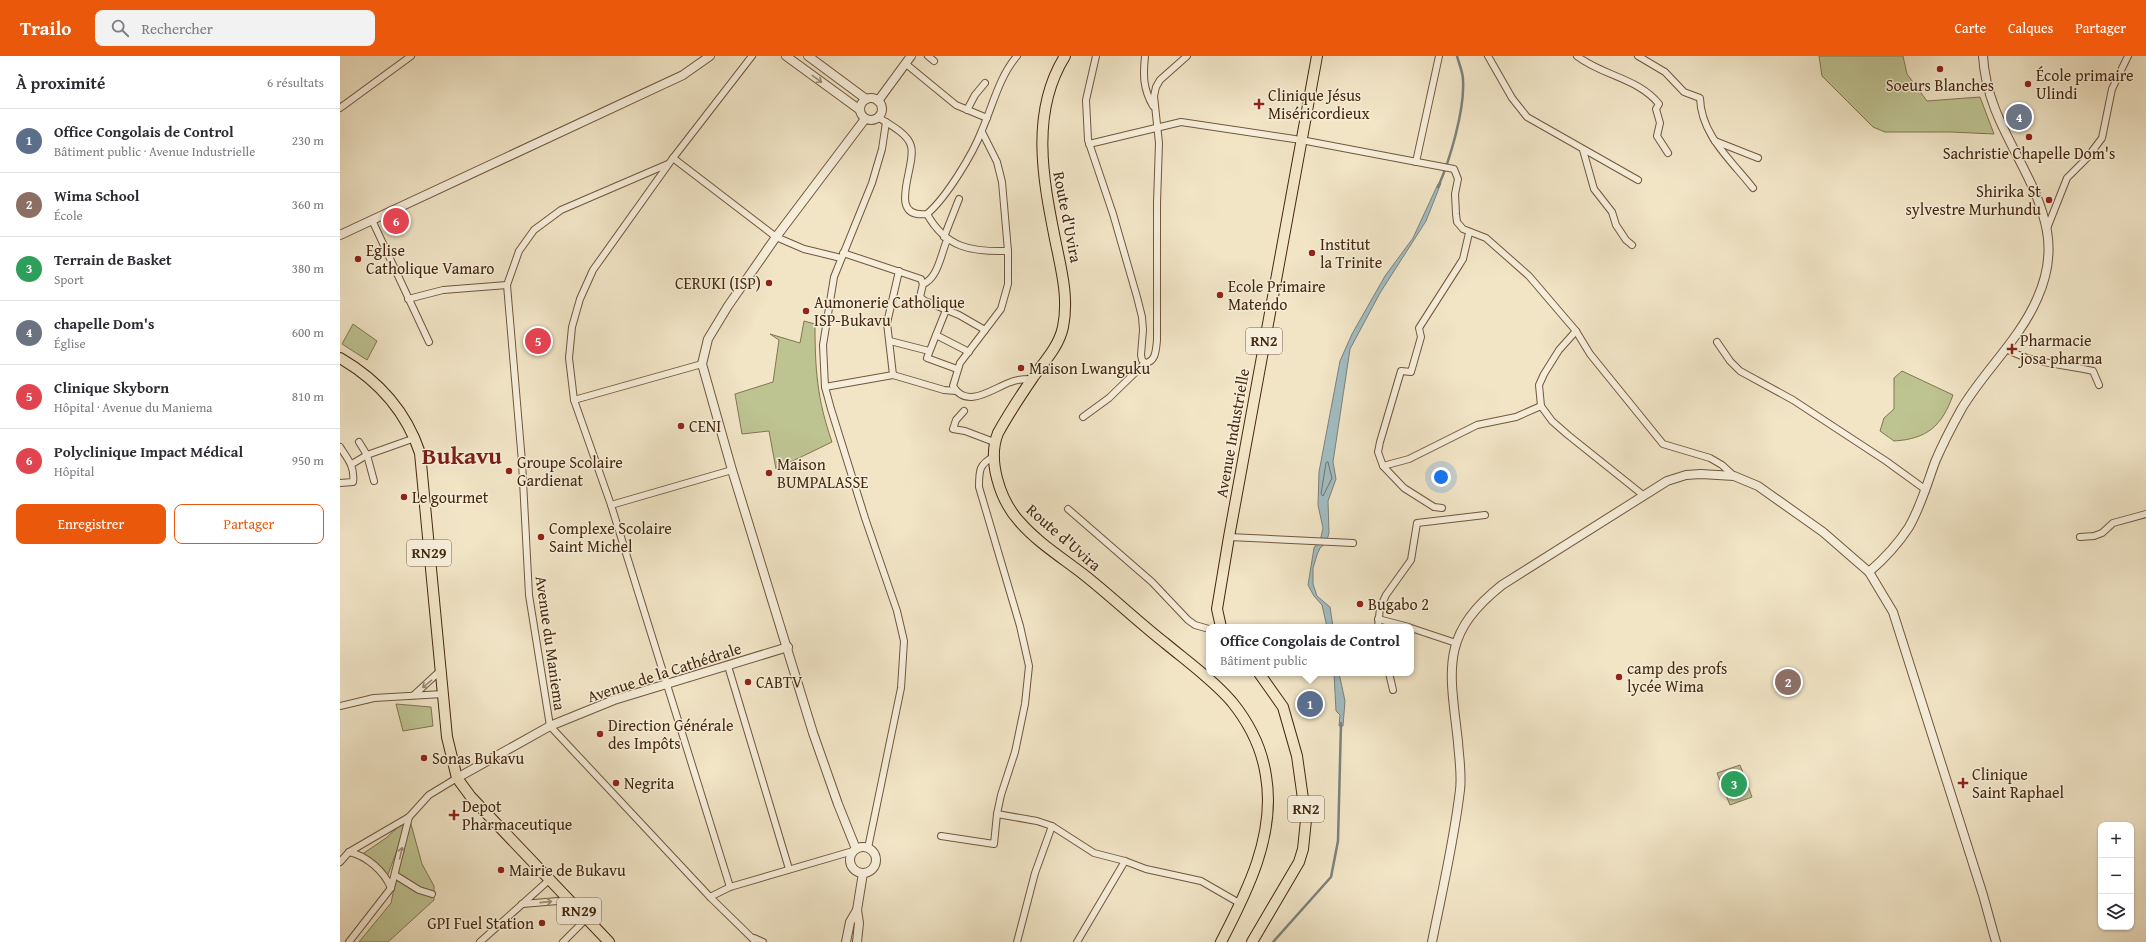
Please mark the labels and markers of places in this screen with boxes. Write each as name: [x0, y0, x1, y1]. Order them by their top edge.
place label: École primaire Ulindi: [2036, 63, 2134, 105]
marker: Soeurs Blanches: [1935, 64, 1945, 74]
place label: Soeurs Blanches: [1886, 73, 1994, 97]
marker: École primaire Ulindi: [2023, 79, 2033, 89]
place label: Clinique Jésus Miséricordieux: [1268, 83, 1370, 125]
marker: Clinique Jésus Miséricordieux: [1253, 98, 1265, 110]
pin: 4: [2006, 102, 2032, 132]
marker: Sachristie Chapelle Dom's: [2024, 132, 2034, 142]
place label: Sachristie Chapelle Dom's: [1943, 141, 2115, 165]
place label: Shirika St sylvestre Murhundu: [1906, 179, 2041, 221]
marker: Shirika St sylvestre Murhundu: [2044, 195, 2054, 205]
pin: 6: [383, 206, 409, 236]
place label: Institut la Trinite: [1320, 232, 1382, 274]
place label: Eglise Catholique Vamaro: [366, 238, 494, 280]
marker: Institut la Trinite: [1307, 248, 1317, 258]
marker: Eglise Catholique Vamaro: [353, 254, 363, 264]
place label: CERUKI (ISP): [675, 271, 761, 295]
place label: Ecole Primaire Matendo: [1228, 274, 1326, 316]
marker: CERUKI (ISP): [764, 278, 774, 288]
place label: Aumonerie Catholique ISP-Bukavu: [814, 290, 965, 332]
marker: Ecole Primaire Matendo: [1215, 290, 1225, 300]
marker: Aumonerie Catholique ISP-Bukavu: [801, 306, 811, 316]
pin: 5: [525, 326, 551, 356]
place label: Pharmacie josa pharma: [2018, 328, 2103, 370]
marker: Pharmacie josa pharma: [2007, 344, 2017, 354]
place label: Maison Lwanguku: [1029, 356, 1150, 380]
marker: Maison Lwanguku: [1016, 363, 1026, 373]
place label: CENI: [689, 414, 721, 438]
marker: CENI: [676, 421, 686, 431]
place label: Groupe Scolaire Gardienat: [517, 450, 623, 492]
place label: Maison BUMPALASSE: [777, 452, 868, 494]
marker: Groupe Scolaire Gardienat: [504, 466, 514, 476]
marker: Maison BUMPALASSE: [764, 468, 774, 478]
place label: Le gourmet: [412, 485, 489, 509]
marker: Le gourmet: [399, 492, 409, 502]
place label: Complexe Scolaire Saint Michel: [549, 516, 672, 558]
marker: Complexe Scolaire Saint Michel: [536, 532, 546, 542]
place label: Bugabo 2: [1368, 592, 1429, 616]
marker: Bugabo 2: [1355, 599, 1365, 609]
place label: camp des profs lycée Wima: [1627, 656, 1727, 698]
pin: 2: [1775, 667, 1801, 697]
place label: CABTV: [756, 670, 803, 694]
marker: camp des profs lycée Wima: [1614, 672, 1624, 682]
marker: CABTV: [743, 677, 753, 687]
pin: 1: [1297, 689, 1323, 719]
place label: Direction Générale des Impôts: [608, 713, 733, 755]
marker: Direction Générale des Impôts: [595, 729, 605, 739]
place label: Sonas Bukavu: [432, 746, 525, 770]
marker: Sonas Bukavu: [419, 753, 429, 763]
place label: Clinique Saint Raphael: [1972, 762, 2064, 804]
pin: 3: [1721, 769, 1747, 799]
place label: Negrita: [624, 771, 675, 795]
marker: Clinique Saint Raphael: [1957, 777, 1969, 789]
marker: Negrita: [611, 778, 621, 788]
place label: Depot Pharmaceutique: [462, 794, 572, 836]
marker: Depot Pharmaceutique: [449, 810, 459, 820]
place label: Mairie de Bukavu: [509, 858, 626, 882]
marker: Mairie de Bukavu: [496, 865, 506, 875]
place label: GPI Fuel Station: [427, 911, 534, 935]
marker: GPI Fuel Station: [537, 918, 547, 928]

